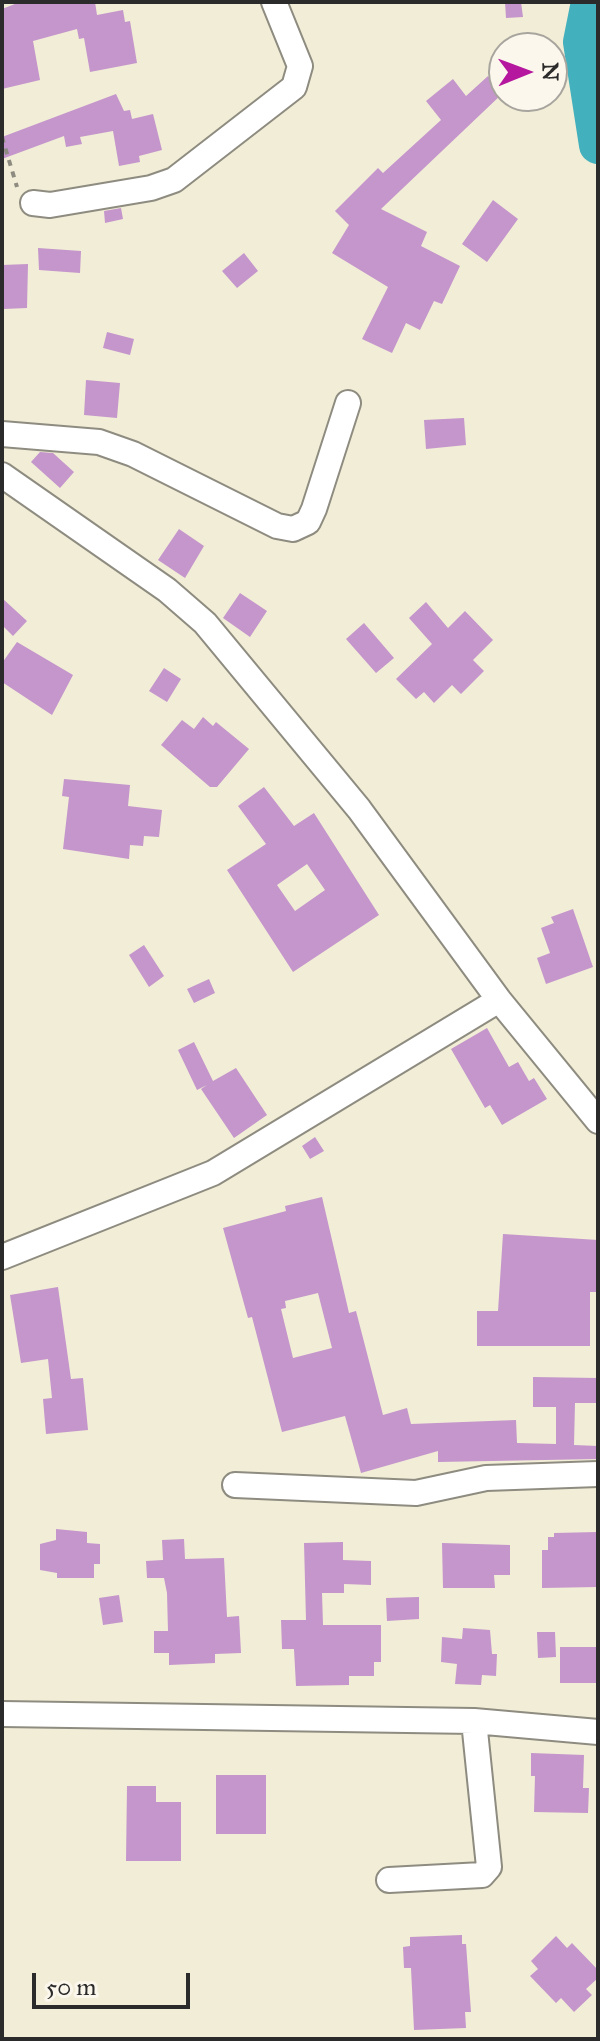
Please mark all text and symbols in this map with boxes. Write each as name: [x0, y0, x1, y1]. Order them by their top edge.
north arrow: [488, 32, 568, 112]
text: N: [537, 62, 564, 81]
scale bar: [36, 1957, 194, 2007]
text: 50 m: [46, 1972, 96, 2002]

